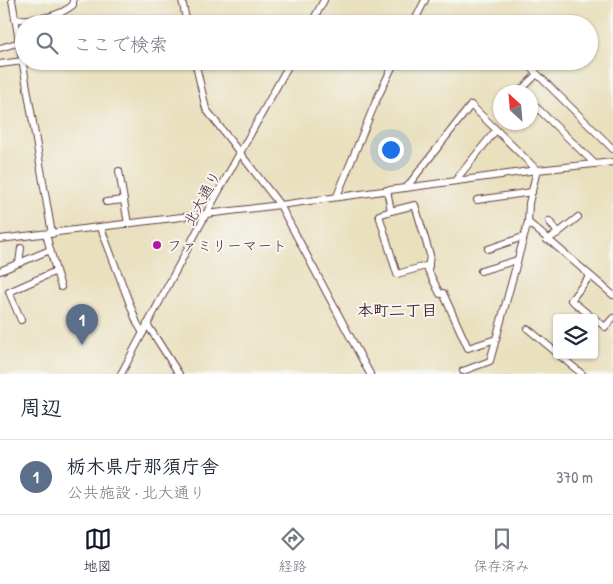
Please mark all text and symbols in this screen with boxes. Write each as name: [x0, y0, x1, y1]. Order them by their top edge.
search box: [15, 15, 598, 70]
icon: search: [33, 29, 61, 57]
text: ここで検索: [73, 31, 168, 57]
north arrow: [493, 85, 538, 130]
your location: [378, 137, 404, 163]
street label: 北大通り: [178, 167, 226, 229]
place label: ファミリーマート: [167, 235, 287, 256]
marker: ファミリーマート: [151, 239, 163, 251]
district label: 本町二丁目: [357, 299, 437, 321]
pin: 1: [66, 304, 98, 345]
map controls: [553, 314, 598, 359]
button: layers: [553, 314, 598, 359]
text: 周辺: [20, 393, 62, 422]
text: 栃木県庁那須庁舎: [67, 453, 219, 479]
text: 1: [33, 466, 39, 488]
text: 370 m: [556, 466, 593, 488]
text: 公共施設 · 北大通り: [67, 481, 206, 503]
tab: 地図: [84, 525, 112, 575]
tab: 経路: [279, 525, 307, 575]
tab: 保存済み: [474, 525, 530, 575]

